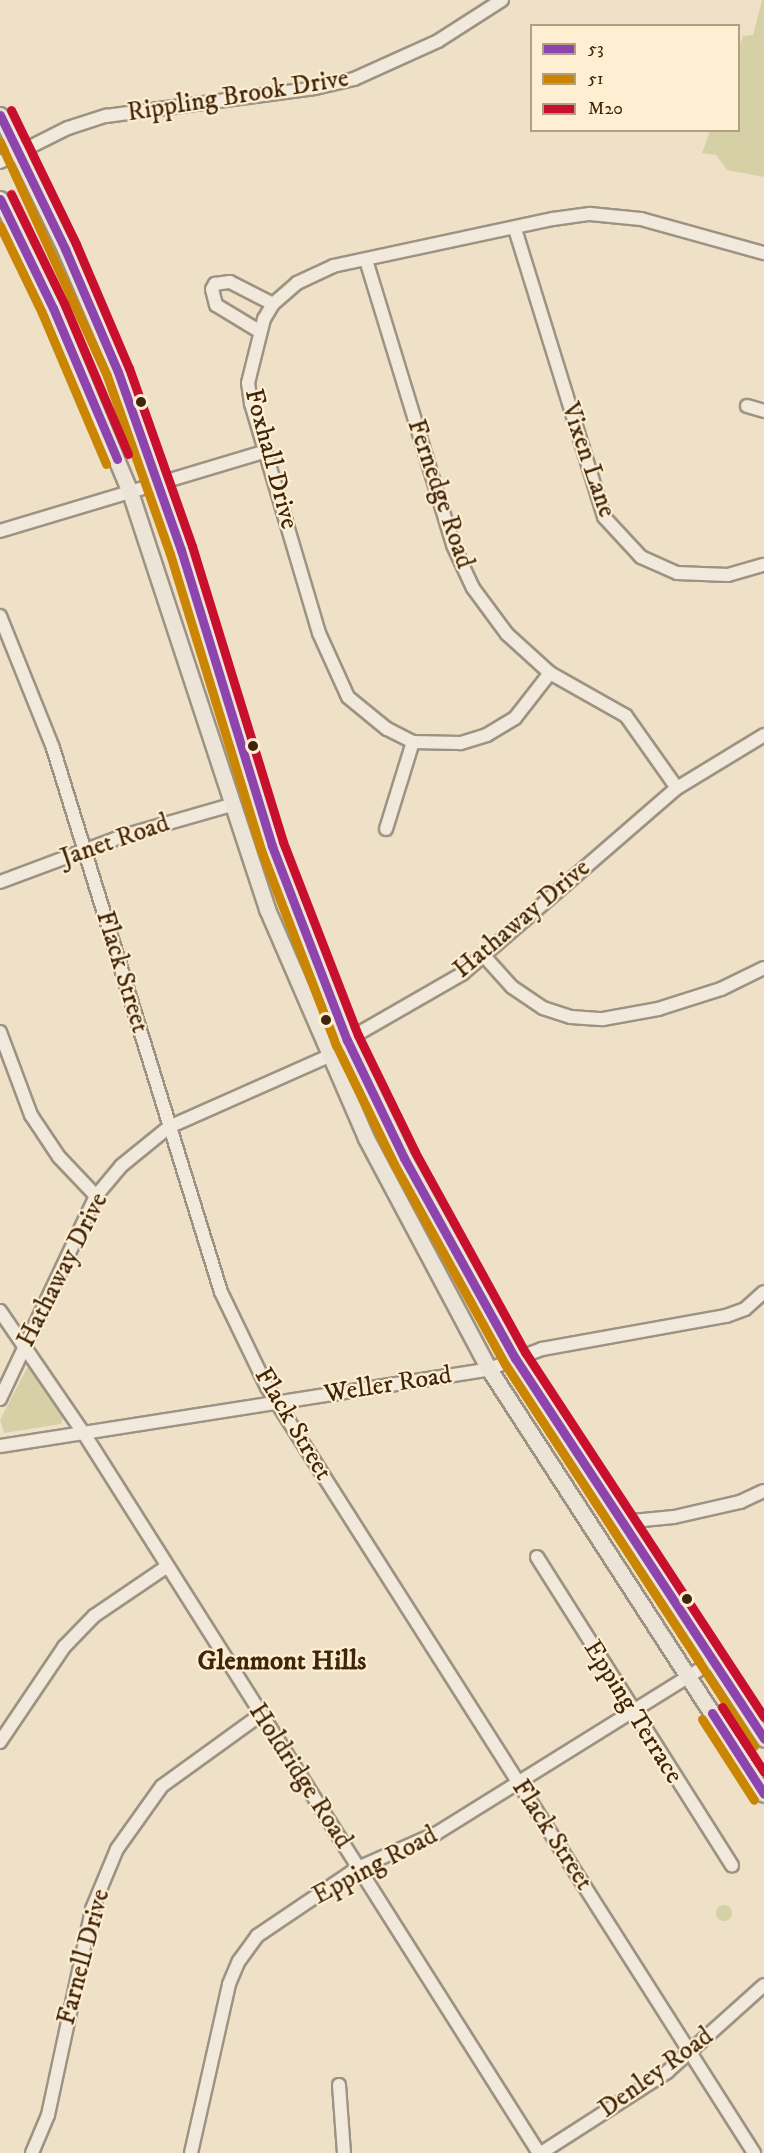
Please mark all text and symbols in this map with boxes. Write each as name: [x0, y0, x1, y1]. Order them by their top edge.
legend: [530, 24, 740, 132]
text: 53: [588, 38, 604, 60]
street label: Rippling Brook Drive: [125, 63, 351, 129]
text: 51: [588, 68, 604, 90]
text: M20: [588, 98, 623, 120]
street label: Foxhall Drive: [237, 385, 305, 533]
unlabelled marker: [135, 396, 147, 408]
street label: Vixen Lane: [554, 398, 622, 522]
street label: Fernedge Road: [400, 415, 480, 573]
unlabelled marker: [247, 740, 259, 752]
street label: Janet Road: [57, 808, 173, 874]
street label: Hathaway Drive: [447, 853, 597, 985]
street label: Flack Street: [89, 907, 155, 1037]
unlabelled marker: [320, 1014, 332, 1026]
street label: Hathaway Drive: [11, 1188, 115, 1352]
street label: Weller Road: [322, 1360, 454, 1410]
street label: Flack Street: [247, 1362, 339, 1486]
unlabelled marker: [681, 1593, 693, 1605]
street label: Epping Terrace: [577, 1635, 689, 1789]
district label: Glenmont Hills: [198, 1646, 366, 1678]
street label: Holdridge Road: [241, 1697, 359, 1855]
street label: Flack Street: [505, 1774, 599, 1896]
street label: Epping Road: [307, 1820, 443, 1912]
street label: Farnell Drive: [51, 1886, 117, 2028]
street label: Denley Road: [593, 2021, 719, 2125]

